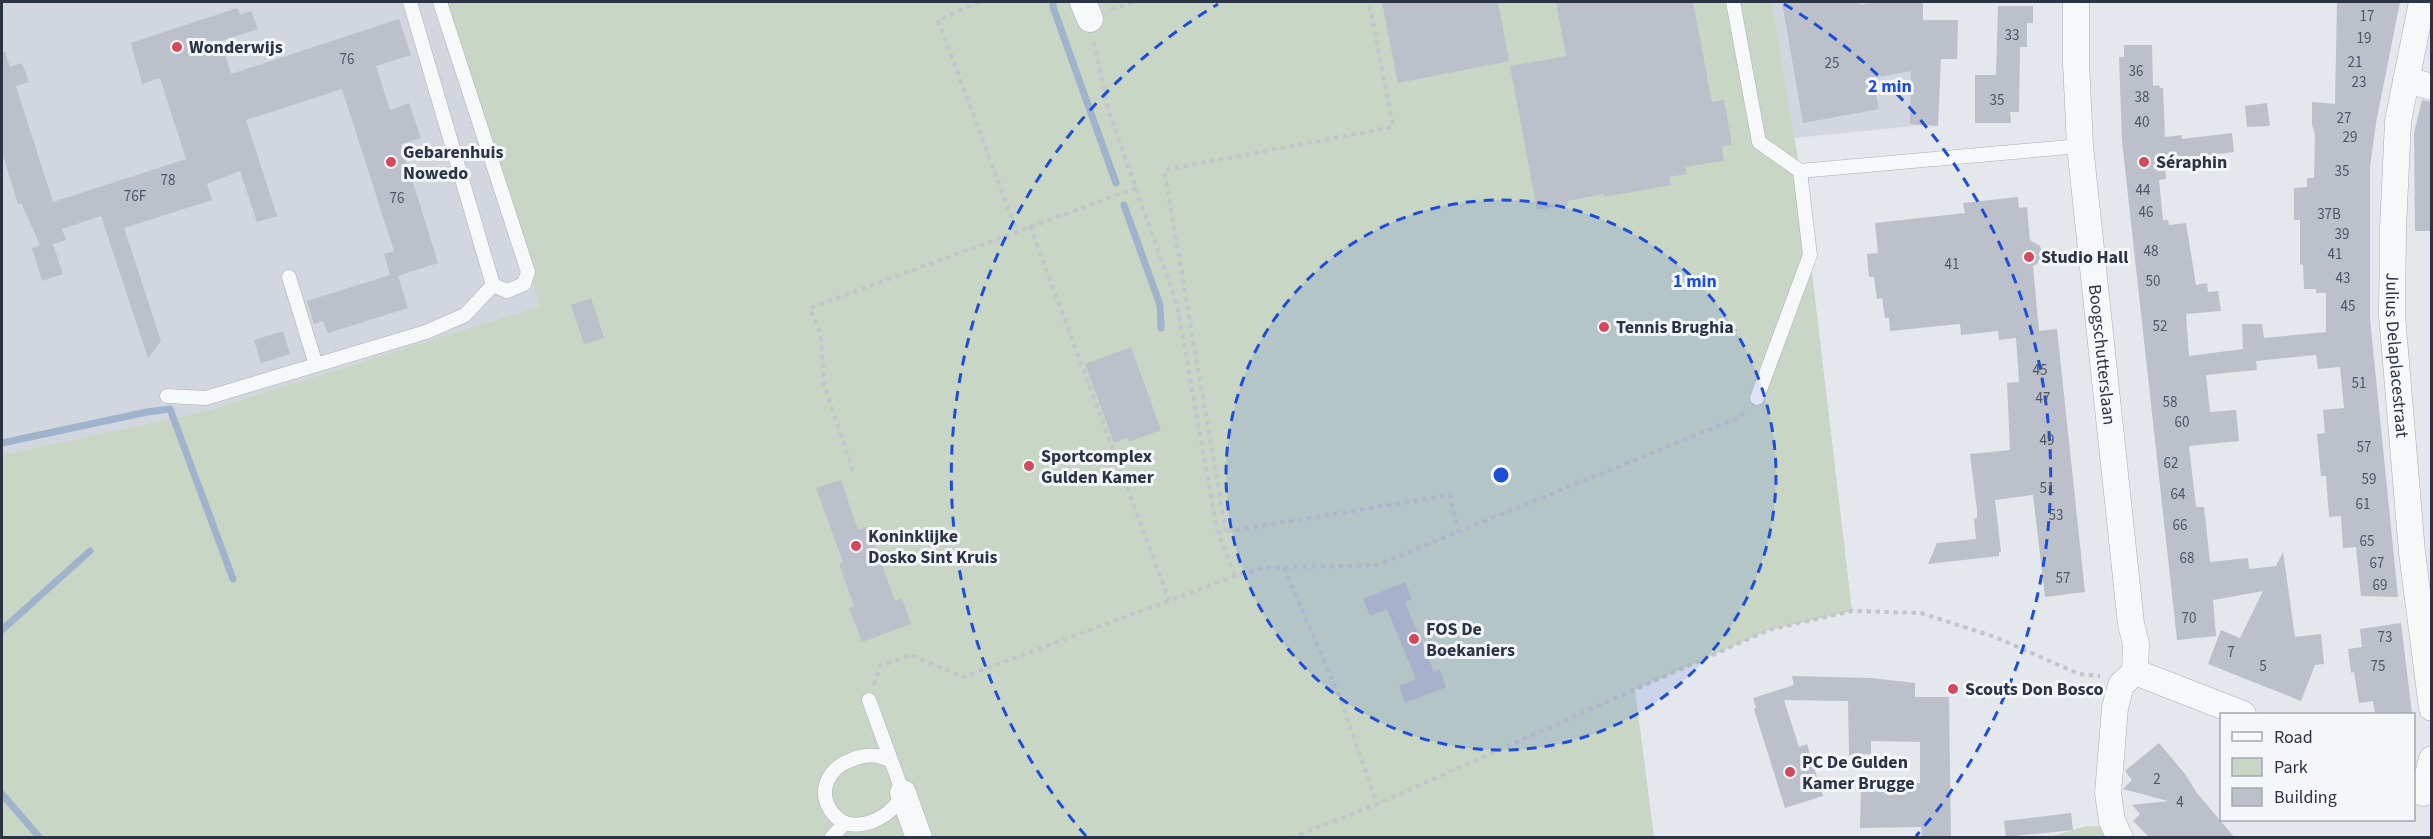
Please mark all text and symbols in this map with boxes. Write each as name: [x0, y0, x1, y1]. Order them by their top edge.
house number: 17: [2360, 6, 2374, 27]
house number: 33: [2005, 25, 2019, 46]
house number: 19: [2357, 28, 2371, 49]
place label: Wonderwijs: [189, 35, 283, 60]
marker: Wonderwijs: [170, 40, 184, 54]
house number: 76: [340, 49, 354, 70]
house number: 21: [2348, 52, 2362, 73]
house number: 25: [1825, 53, 1839, 74]
house number: 36: [2129, 61, 2143, 82]
house number: 23: [2352, 72, 2366, 93]
text: 2 min: [1868, 74, 1912, 99]
house number: 38: [2135, 87, 2149, 108]
house number: 35: [1990, 90, 2004, 111]
house number: 27: [2337, 108, 2351, 129]
house number: 40: [2135, 112, 2149, 133]
house number: 29: [2343, 127, 2357, 148]
place label: Gebarenhuis Nowedo: [403, 140, 503, 186]
place label: Séraphin: [2156, 150, 2227, 175]
marker: Gebarenhuis Nowedo: [384, 155, 398, 169]
marker: Séraphin: [2137, 155, 2151, 169]
house number: 35: [2335, 161, 2349, 182]
house number: 78: [161, 170, 175, 191]
house number: 44: [2136, 180, 2151, 201]
house number: 76F: [124, 186, 147, 207]
house number: 76: [390, 188, 404, 209]
house number: 46: [2139, 202, 2153, 223]
house number: 37B: [2317, 204, 2341, 225]
house number: 39: [2335, 224, 2349, 245]
house number: 48: [2144, 241, 2158, 262]
house number: 41: [2328, 244, 2342, 265]
place label: Studio Hall: [2041, 245, 2128, 270]
marker: Studio Hall: [2022, 250, 2036, 264]
house number: 41: [1945, 254, 1959, 275]
house number: 43: [2336, 268, 2350, 289]
text: 1 min: [1673, 269, 1717, 294]
house number: 50: [2146, 271, 2160, 292]
street label: Julius Delaplacestraat: [2379, 273, 2414, 439]
street label: Boogschutterslaan: [2082, 283, 2122, 426]
house number: 45: [2341, 296, 2355, 317]
place label: Tennis Brughia: [1616, 315, 1734, 340]
house number: 52: [2153, 316, 2167, 337]
marker: Tennis Brughia: [1597, 320, 1611, 334]
house number: 45: [2033, 360, 2047, 381]
house number: 51: [2352, 373, 2366, 394]
house number: 47: [2036, 388, 2050, 409]
house number: 58: [2163, 392, 2177, 413]
house number: 60: [2175, 412, 2189, 433]
house number: 49: [2040, 430, 2054, 451]
house number: 57: [2357, 437, 2371, 458]
place label: Sportcomplex Gulden Kamer: [1041, 444, 1155, 490]
house number: 62: [2164, 453, 2178, 474]
marker: Sportcomplex Gulden Kamer: [1022, 459, 1036, 473]
centre of rings: [1491, 465, 1511, 485]
house number: 59: [2362, 469, 2376, 490]
house number: 51: [2040, 478, 2054, 499]
house number: 64: [2171, 484, 2186, 505]
house number: 61: [2356, 494, 2370, 515]
house number: 53: [2049, 505, 2063, 526]
house number: 66: [2173, 515, 2187, 536]
place label: Koninklijke Dosko Sint Kruis: [868, 524, 997, 570]
house number: 65: [2360, 531, 2374, 552]
marker: Koninklijke Dosko Sint Kruis: [849, 539, 863, 553]
house number: 68: [2180, 548, 2194, 569]
house number: 67: [2370, 553, 2384, 574]
house number: 57: [2056, 568, 2070, 589]
house number: 69: [2373, 575, 2387, 596]
house number: 70: [2182, 608, 2196, 629]
place label: FOS De Boekaniers: [1426, 617, 1515, 663]
house number: 73: [2378, 627, 2392, 648]
marker: FOS De Boekaniers: [1407, 632, 1421, 646]
house number: 7: [2227, 642, 2235, 663]
house number: 5: [2259, 656, 2267, 677]
house number: 75: [2371, 656, 2385, 677]
place label: Scouts Don Bosco: [1965, 677, 2103, 702]
marker: Scouts Don Bosco: [1946, 682, 1960, 696]
legend: [2220, 713, 2415, 821]
text: Road: [2274, 725, 2313, 750]
place label: PC De Gulden Kamer Brugge: [1802, 750, 1915, 796]
text: Park: [2274, 755, 2308, 780]
marker: PC De Gulden Kamer Brugge: [1783, 765, 1797, 779]
house number: 2: [2153, 769, 2161, 790]
text: Building: [2274, 785, 2337, 810]
house number: 4: [2176, 792, 2184, 813]

